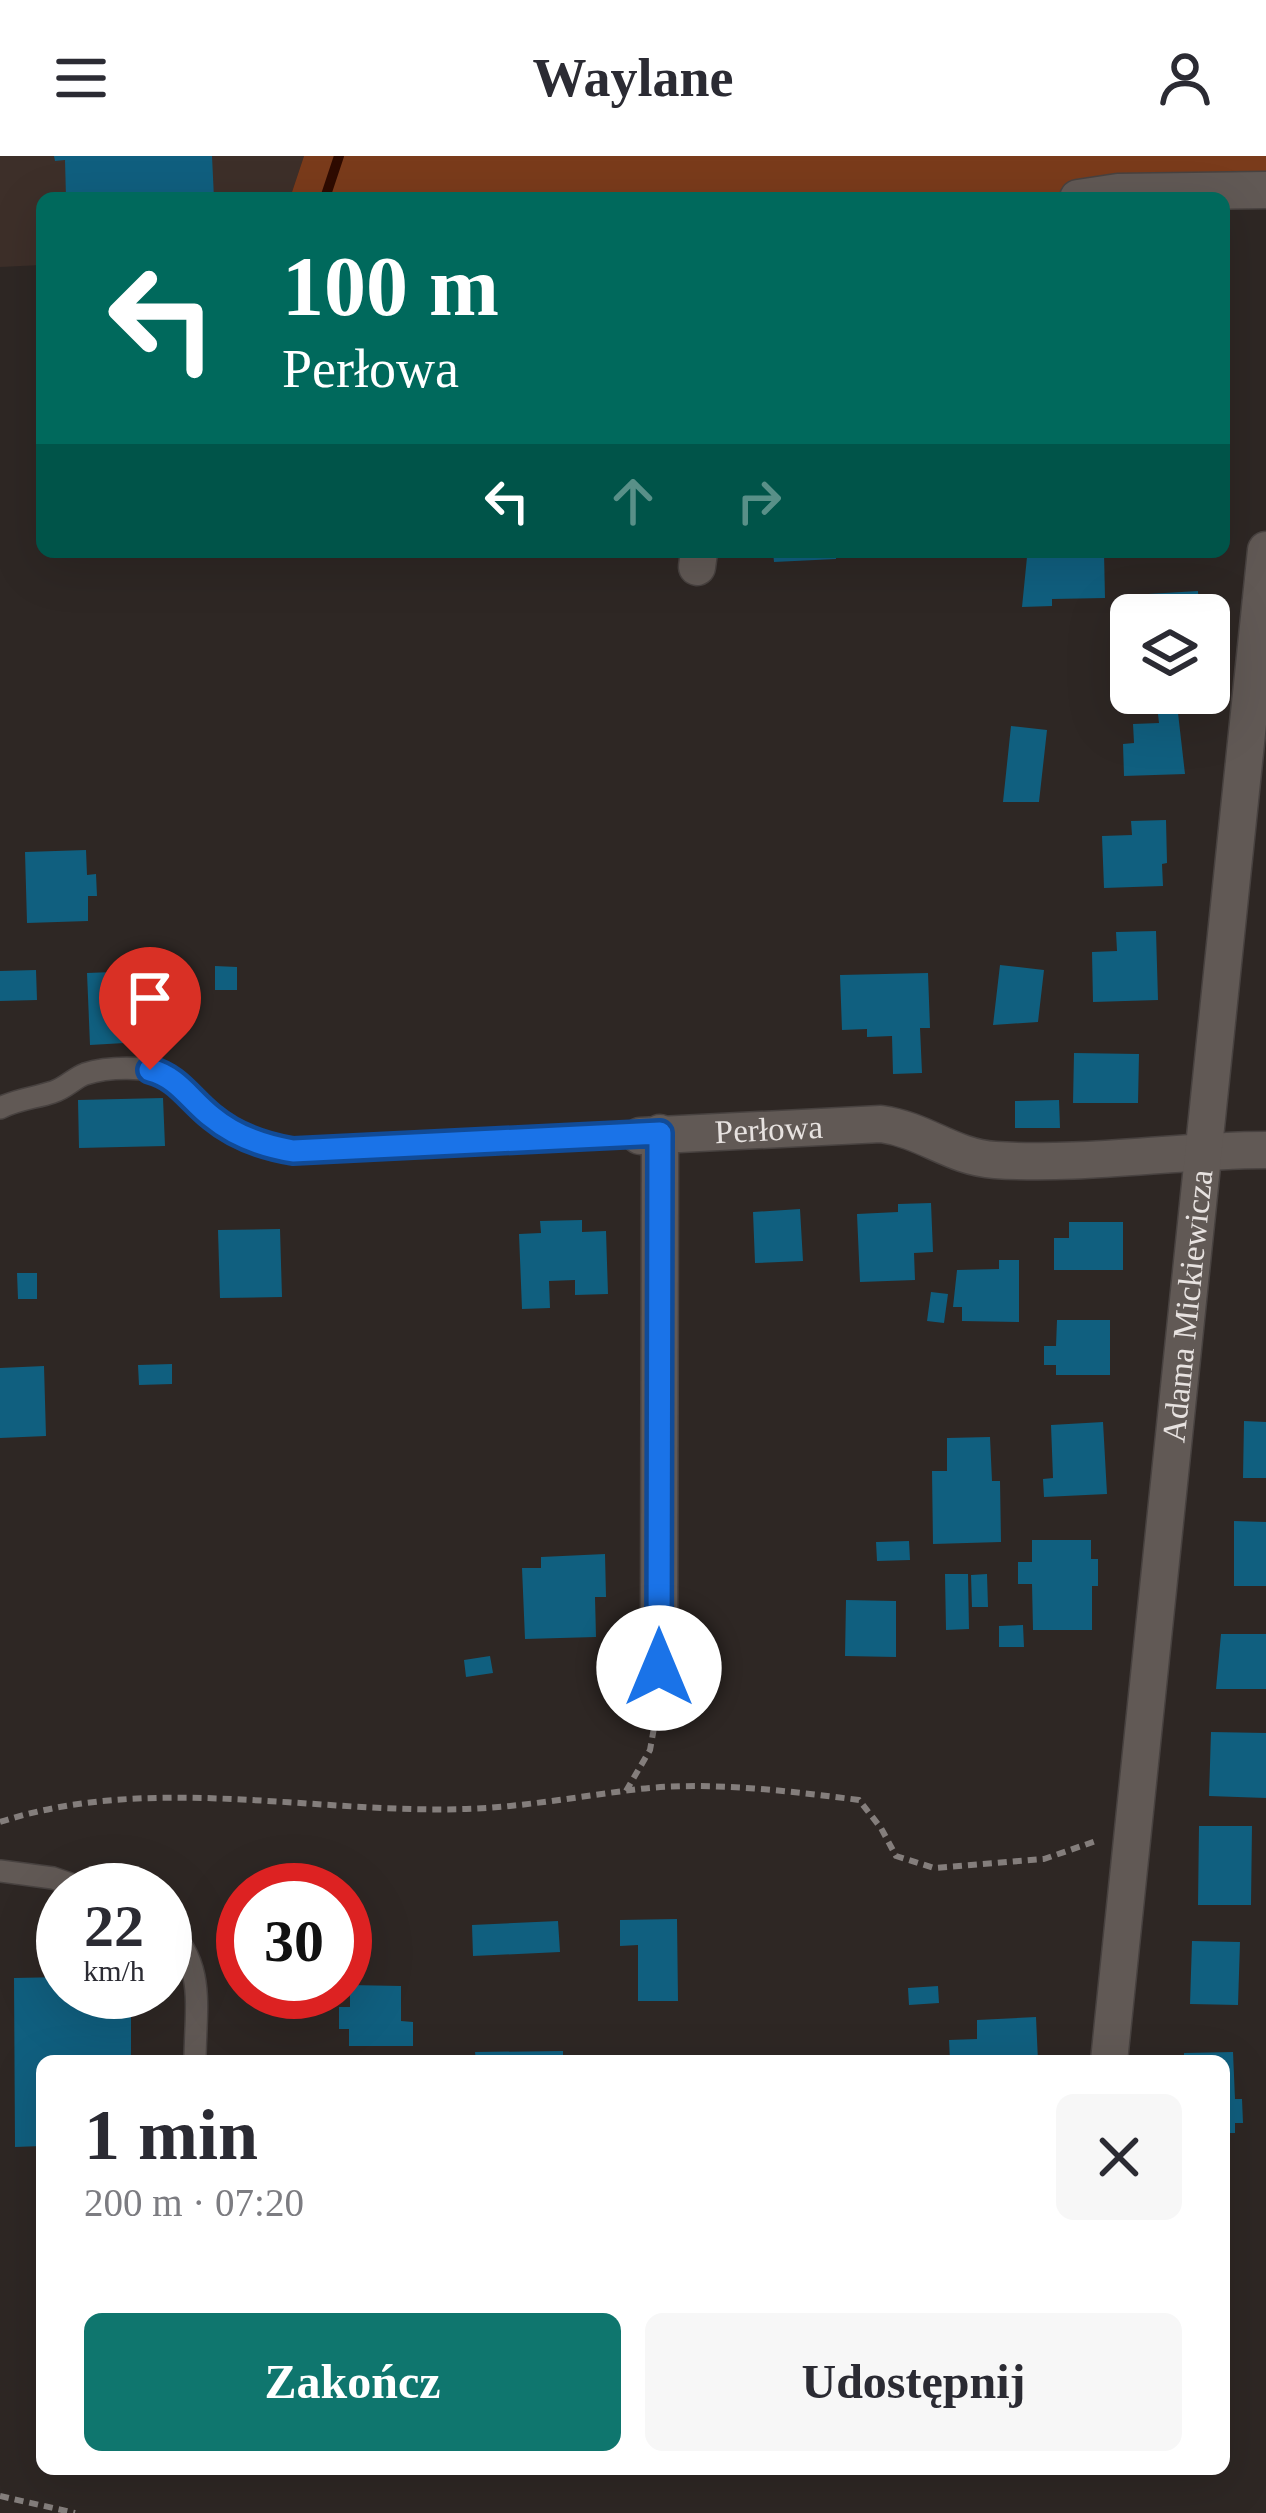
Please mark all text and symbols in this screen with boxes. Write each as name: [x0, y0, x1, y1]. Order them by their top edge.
icon: menu: [48, 45, 114, 111]
icon: person: [1152, 45, 1218, 111]
text: Waylane: [532, 48, 734, 108]
icon: left: [84, 240, 240, 396]
text: 100 m: [282, 240, 499, 333]
text: Perłowa: [282, 339, 459, 399]
icon: left: [474, 468, 540, 534]
icon: ahead: [600, 468, 666, 534]
icon: right: [726, 468, 792, 534]
map controls: [1110, 594, 1230, 714]
button: layers: [1110, 594, 1230, 714]
pin: [99, 947, 201, 1070]
icon: arrive: [117, 965, 183, 1031]
street label: Perłowa: [714, 1109, 824, 1150]
street label: Adama Mickiewicza: [1155, 1168, 1220, 1444]
position arrow: [596, 1605, 722, 1731]
speed limit sign: 30: [216, 1863, 372, 2019]
text: 22: [84, 1893, 144, 1959]
text: km/h: [83, 1954, 145, 1987]
button: close: [1056, 2094, 1182, 2220]
text: 1 min: [84, 2095, 258, 2175]
text: 200 m · 07:20: [84, 2181, 304, 2224]
button: Zakończ: [84, 2313, 621, 2451]
button: Udostępnij: [645, 2313, 1182, 2451]

